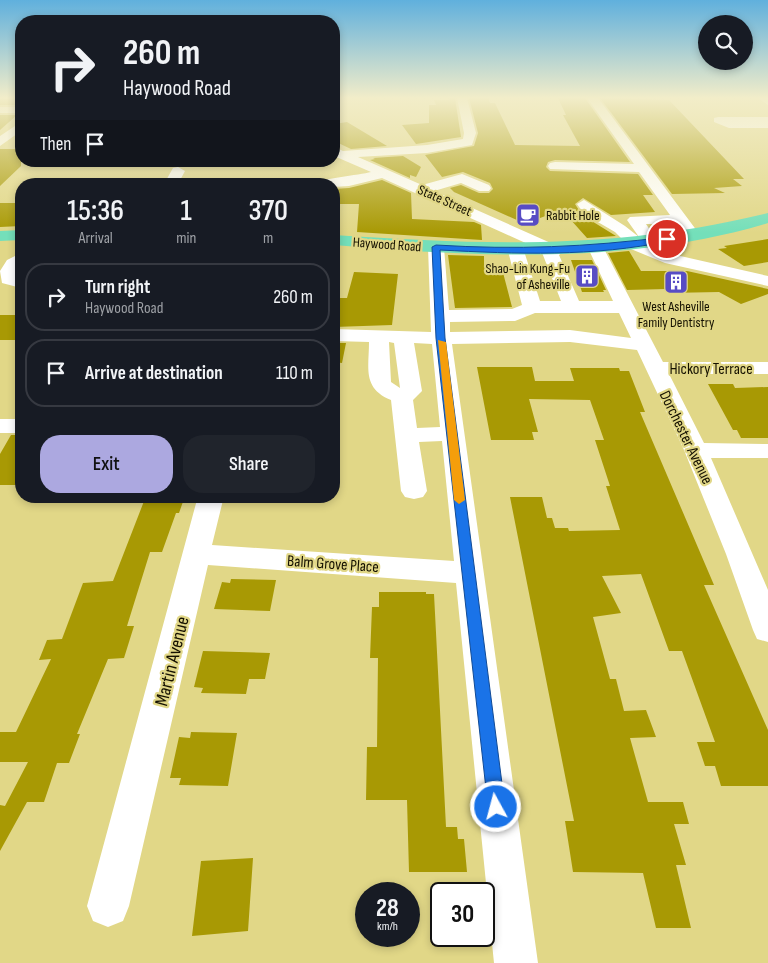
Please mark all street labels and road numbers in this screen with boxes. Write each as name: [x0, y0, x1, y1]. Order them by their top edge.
street label: State Street: [415, 181, 474, 220]
street label: Haywood Road: [352, 234, 422, 255]
street label: Hickory Terrace: [669, 360, 753, 379]
street label: Dorchester Avenue: [655, 388, 716, 488]
street label: Balm Grove Place: [287, 552, 379, 577]
street label: Martin Avenue: [150, 614, 195, 708]

